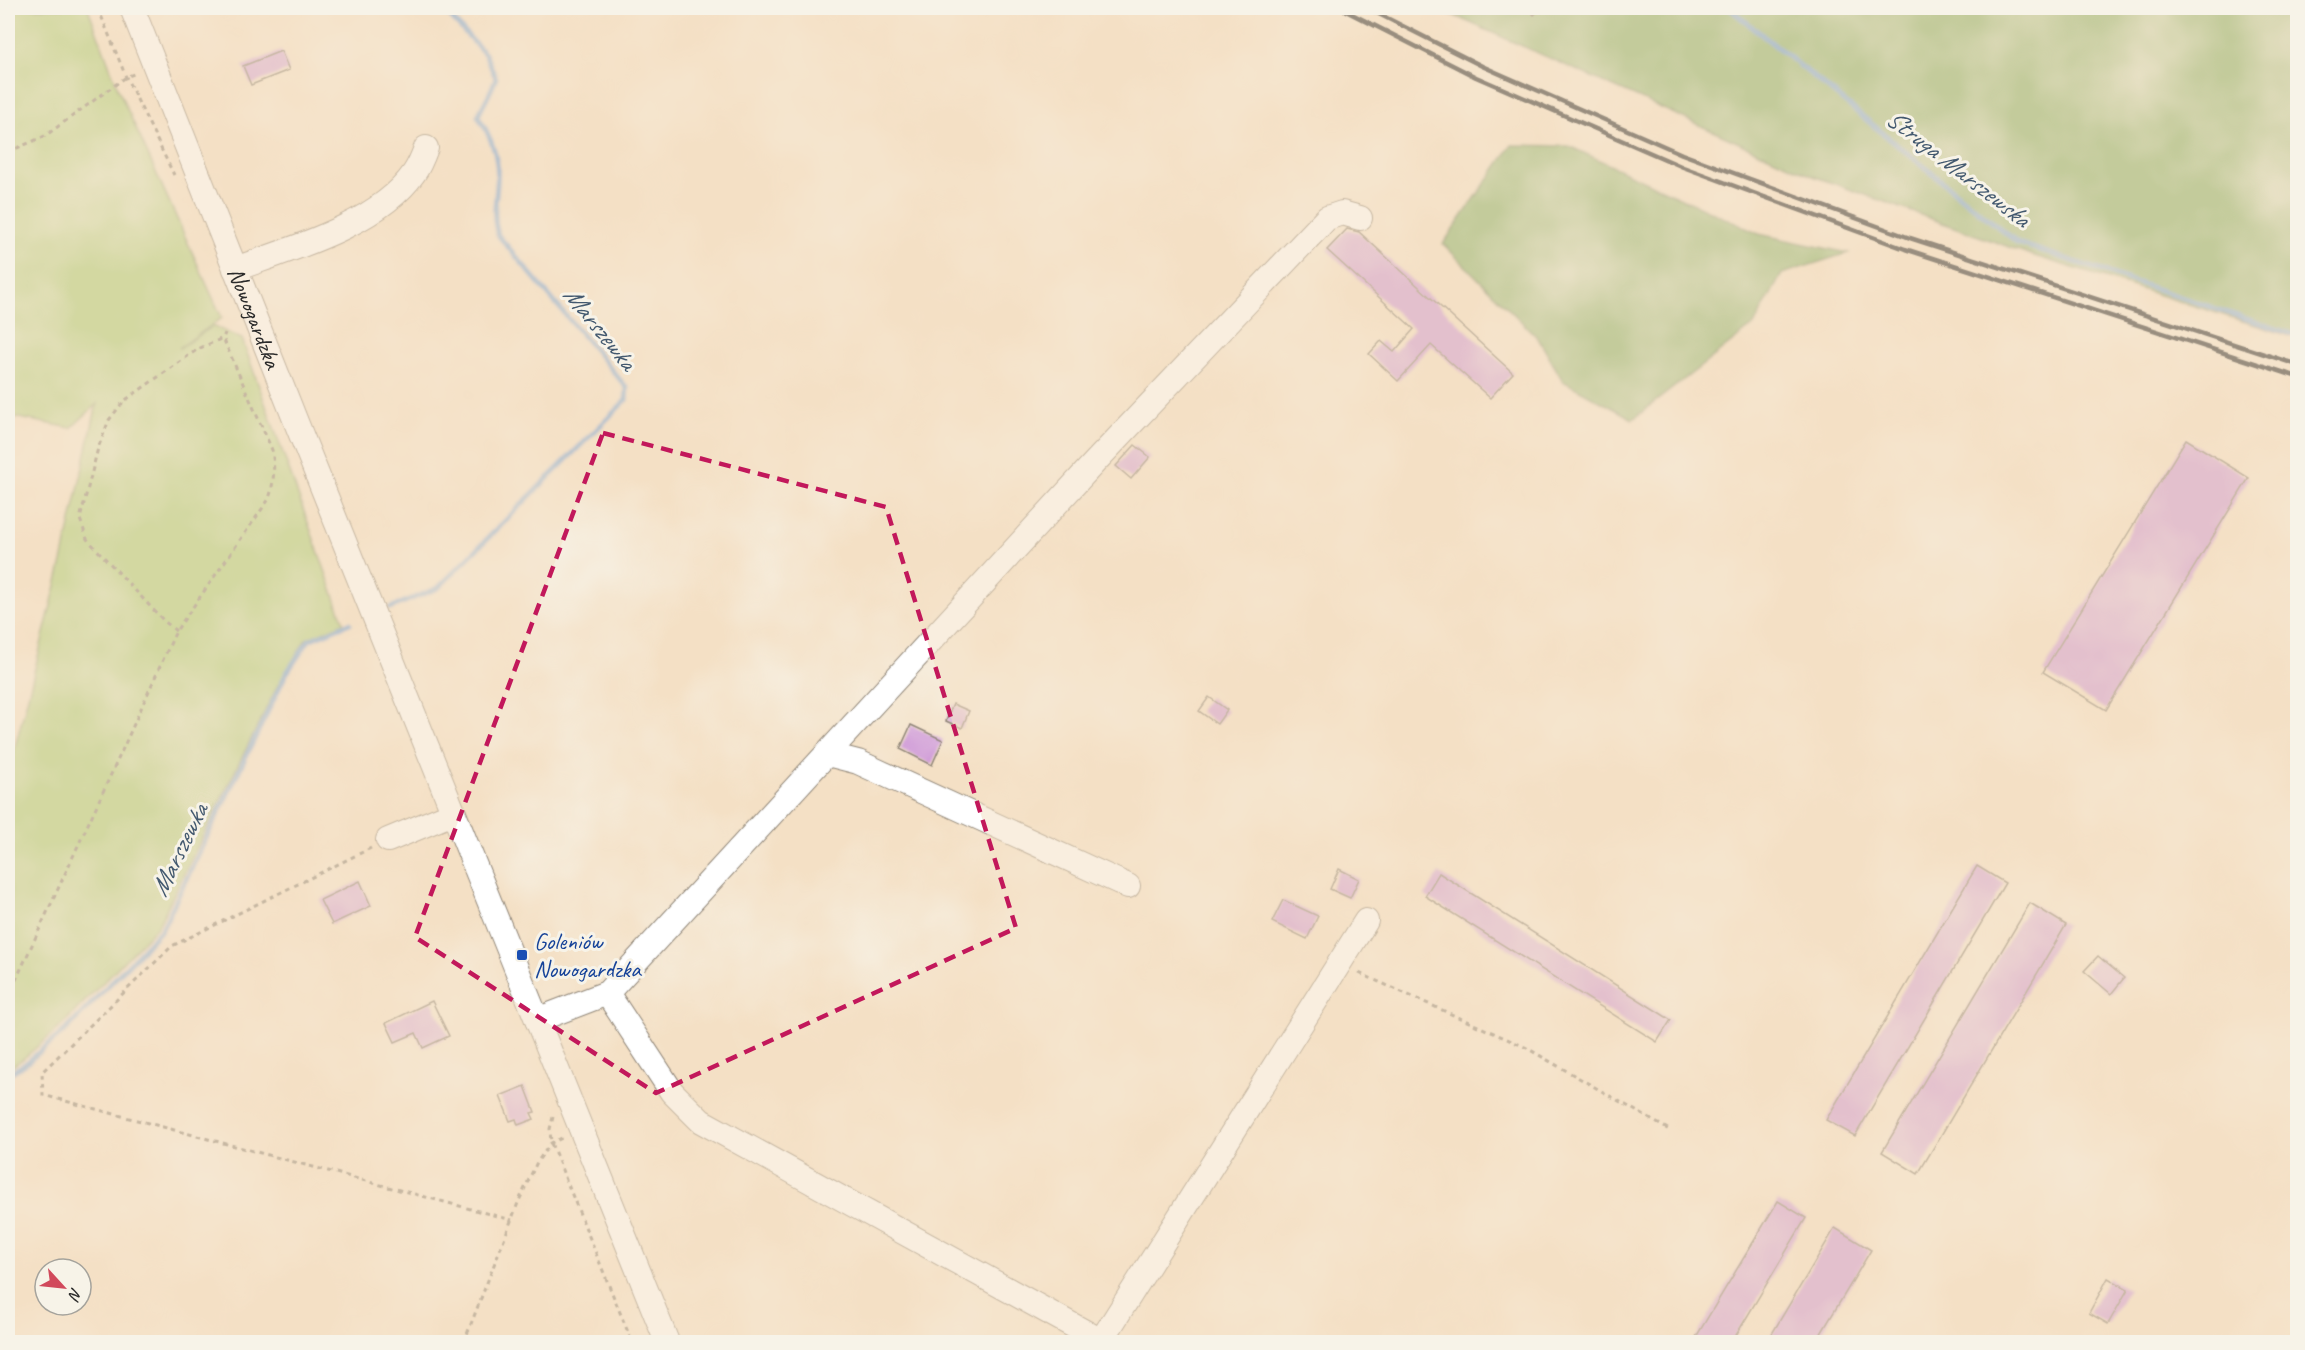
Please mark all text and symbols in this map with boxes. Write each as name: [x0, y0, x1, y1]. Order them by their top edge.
water label: Struga Marszewska: [1880, 102, 2038, 236]
street label: Nowogardzka: [221, 262, 289, 374]
water label: Marszewka: [556, 279, 646, 379]
water label: Marszewka: [143, 795, 217, 902]
place label: Goleniów Nowogardzka: [534, 926, 642, 984]
marker: Goleniów Nowogardzka: [515, 948, 529, 962]
north arrow: [33, 1257, 93, 1317]
text: N: [63, 1284, 87, 1305]

